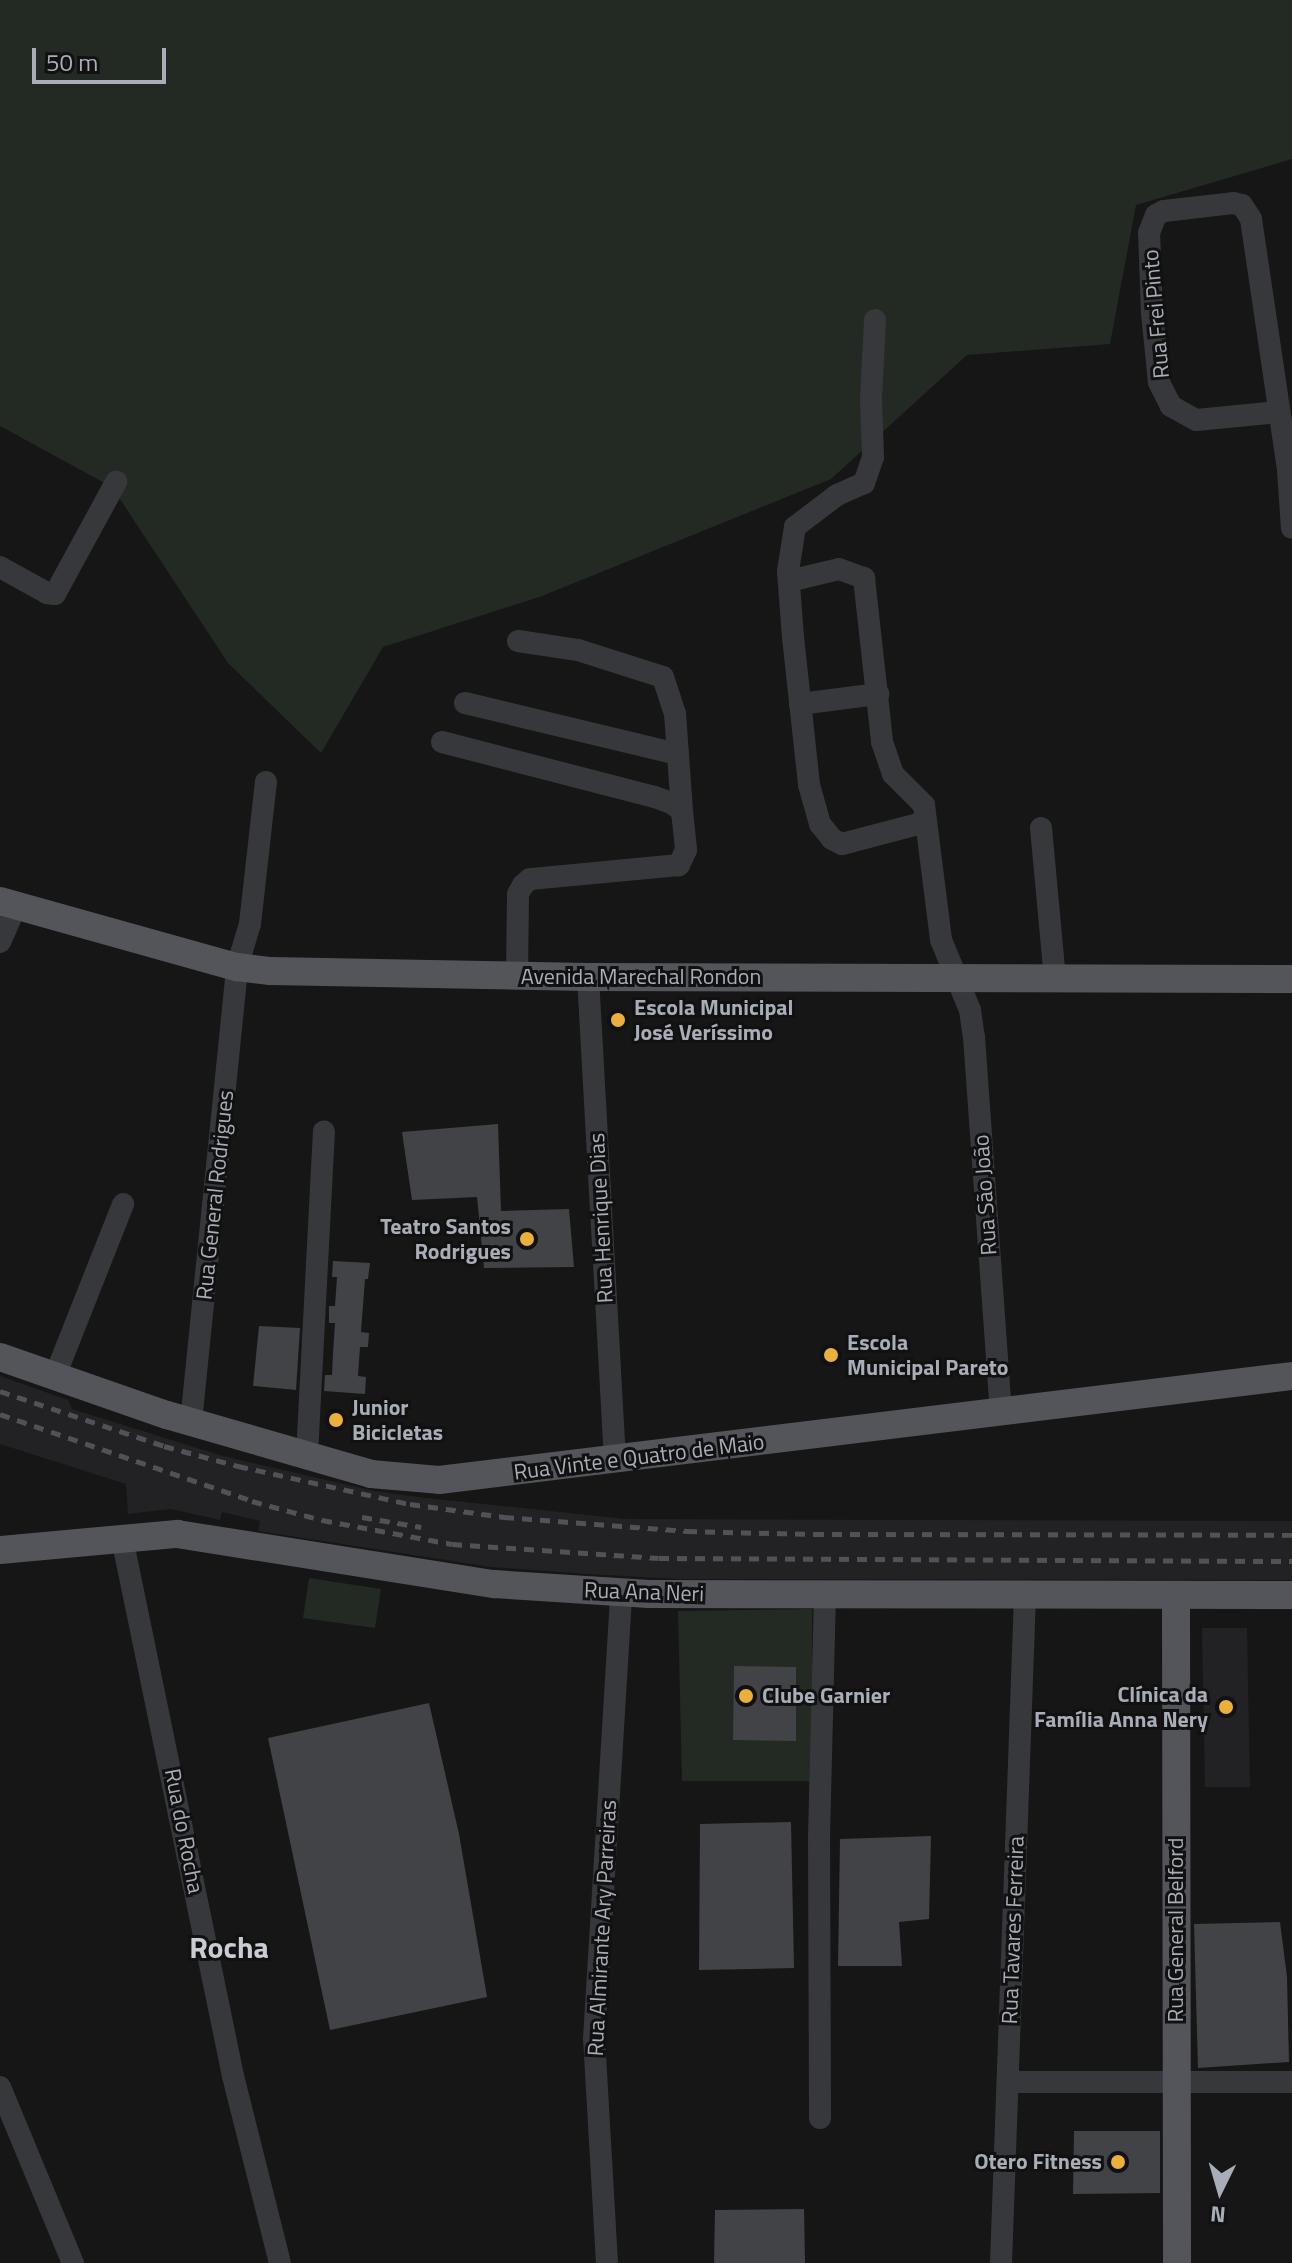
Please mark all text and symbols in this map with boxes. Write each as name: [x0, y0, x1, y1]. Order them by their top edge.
scale bar: [36, 32, 170, 82]
text: 50 m: [46, 44, 98, 80]
street label: Rua Frei Pinto: [1137, 248, 1175, 380]
street label: Avenida Marechal Rondon: [521, 964, 761, 990]
place label: Escola Municipal José Veríssimo: [634, 994, 794, 1046]
marker: Escola Municipal José Veríssimo: [609, 1011, 627, 1029]
street label: Rua General Rodrigues: [191, 1089, 239, 1301]
street label: Rua Henrique Dias: [583, 1132, 619, 1304]
street label: Rua São João: [968, 1134, 1002, 1256]
place label: Teatro Santos Rodrigues: [380, 1213, 511, 1264]
marker: Teatro Santos Rodrigues: [518, 1230, 536, 1248]
place label: Escola Municipal Pareto: [847, 1329, 1009, 1380]
marker: Escola Municipal Pareto: [822, 1346, 840, 1364]
place label: Junior Bicicletas: [352, 1394, 443, 1446]
marker: Junior Bicicletas: [327, 1411, 345, 1429]
street label: Rua Vinte e Quatro de Maio: [512, 1429, 766, 1485]
street label: Rua Ana Neri: [584, 1577, 704, 1607]
place label: Clínica da Família Anna Nery: [1034, 1681, 1208, 1732]
place label: Clube Garnier: [762, 1683, 890, 1709]
marker: Clube Garnier: [737, 1687, 755, 1705]
marker: Clínica da Família Anna Nery: [1215, 1696, 1237, 1718]
street label: Rua do Rocha: [159, 1766, 209, 1896]
street label: Rua Almirante Ary Parreiras: [582, 1799, 622, 2057]
street label: Rua Tavares Ferreira: [997, 1835, 1029, 2025]
street label: Rua General Belford: [1163, 1838, 1189, 2022]
district label: Rocha: [189, 1929, 269, 1965]
place label: Otero Fitness: [974, 2149, 1102, 2175]
north arrow: [1180, 2151, 1260, 2231]
marker: Otero Fitness: [1109, 2153, 1127, 2171]
text: N: [1209, 2197, 1227, 2233]

